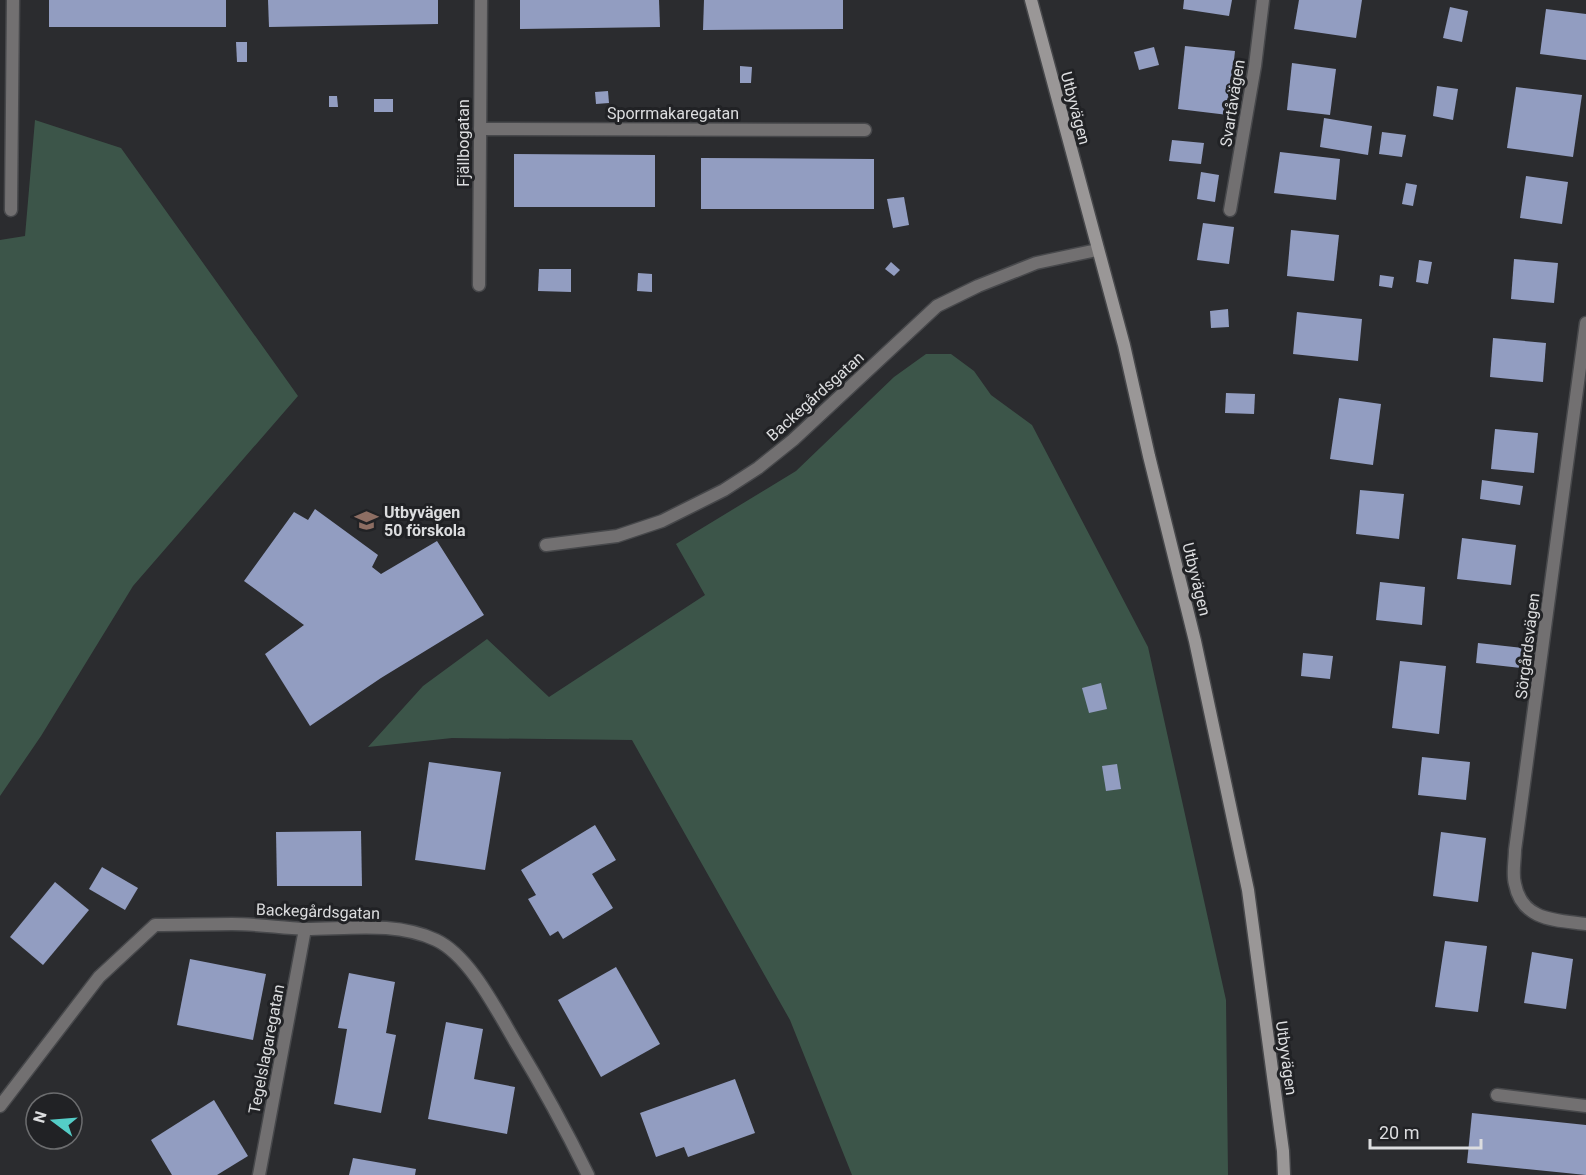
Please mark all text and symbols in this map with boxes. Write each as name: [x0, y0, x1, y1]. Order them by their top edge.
street label: Svartåvägen: [1216, 58, 1249, 148]
street label: Utbyvägen: [1057, 70, 1094, 147]
street label: Fjällbogatan: [454, 99, 473, 187]
street label: Sporrmakaregatan: [607, 104, 739, 123]
street label: Backegårdsgatan: [763, 348, 868, 445]
place label: Utbyvägen 50 förskola: [384, 503, 466, 540]
school or university icon: Utbyvägen 50 förskola: [353, 508, 379, 534]
street label: Utbyvägen: [1178, 541, 1215, 618]
street label: Sörgårdsvägen: [1512, 592, 1543, 700]
street label: Backegårdsgatan: [256, 900, 380, 923]
street label: Tegelslagaregatan: [245, 983, 288, 1115]
street label: Utbyvägen: [1272, 1020, 1301, 1096]
north arrow: [24, 1091, 84, 1151]
text: N: [29, 1109, 51, 1125]
scale bar: [1370, 1112, 1481, 1150]
text: 20 m: [1379, 1122, 1419, 1143]

